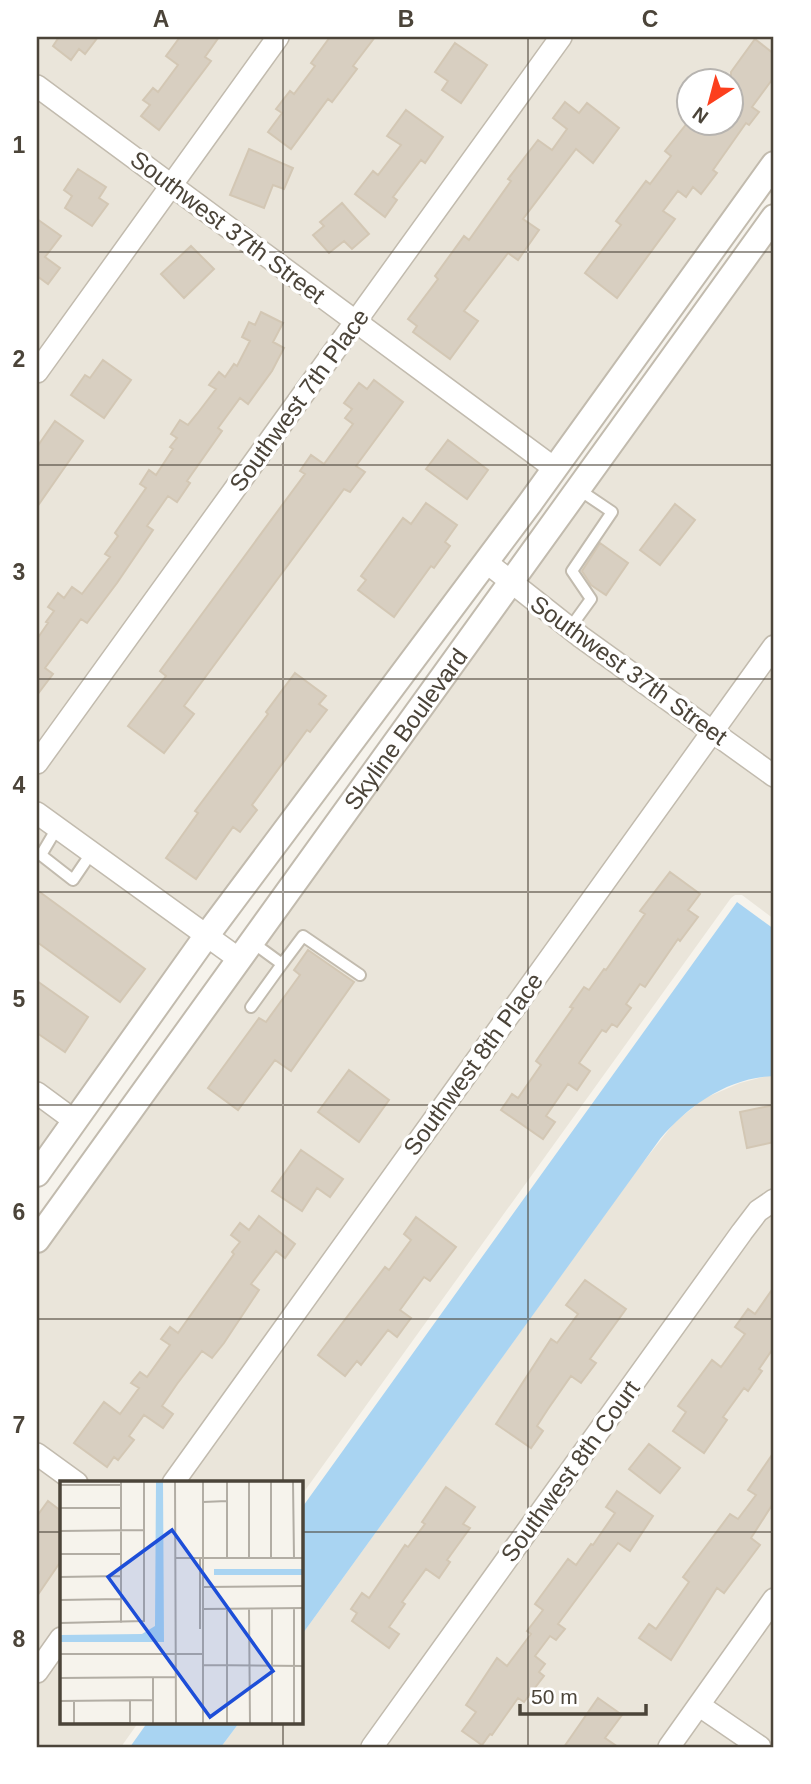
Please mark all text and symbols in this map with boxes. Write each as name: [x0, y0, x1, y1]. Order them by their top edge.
text: A: [153, 6, 169, 32]
text: B: [398, 6, 414, 32]
text: C: [642, 6, 658, 32]
north arrow: [674, 66, 744, 136]
text: N: [689, 103, 712, 128]
text: 1: [13, 132, 26, 158]
street label: Southwest 37th Street: [126, 145, 331, 309]
street label: Southwest 7th Place: [224, 304, 374, 496]
text: 2: [13, 346, 25, 372]
text: 3: [13, 559, 25, 585]
street label: Southwest 37th Street: [526, 590, 733, 751]
street label: Skyline Boulevard: [338, 643, 472, 815]
text: 4: [13, 772, 26, 798]
street label: Southwest 8th Place: [398, 968, 548, 1160]
text: 5: [13, 986, 26, 1012]
text: 6: [13, 1199, 25, 1225]
street label: Southwest 8th Court: [495, 1375, 645, 1567]
text: 7: [13, 1412, 25, 1438]
inset map: [60, 1481, 303, 1724]
text: 8: [13, 1626, 26, 1652]
scale bar: [520, 1672, 646, 1716]
text: 50 m: [531, 1685, 578, 1708]

